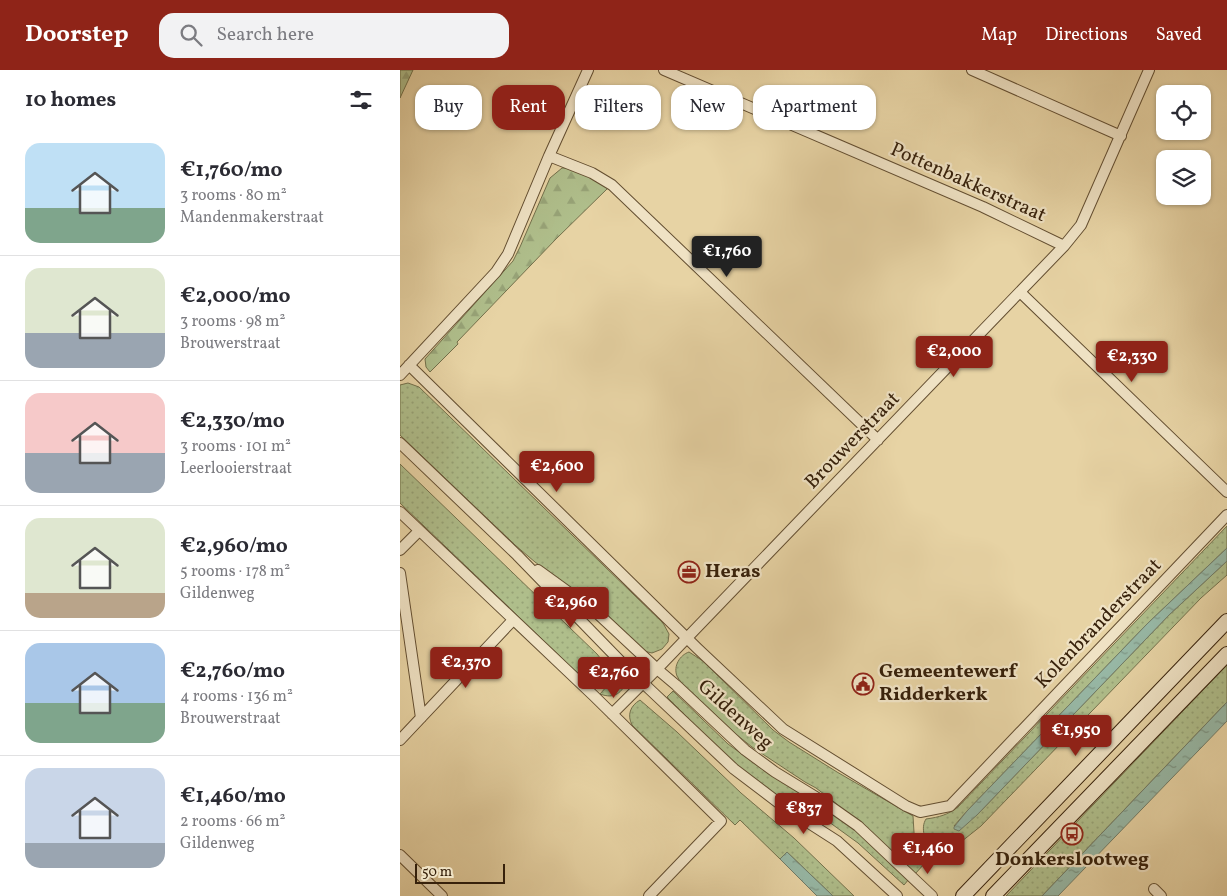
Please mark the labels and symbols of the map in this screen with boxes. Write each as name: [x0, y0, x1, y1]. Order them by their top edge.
street label: Pottenbakkerstraat: [886, 136, 1050, 230]
pin: €1,760: [686, 236, 768, 278]
pin: €2,000: [913, 336, 995, 378]
pin: €2,330: [1091, 340, 1173, 383]
street label: Brouwerstraat: [799, 386, 907, 496]
pin: €2,600: [516, 450, 598, 493]
street label: Kolenbranderstraat: [1029, 553, 1169, 695]
place label: Heras: [705, 558, 760, 586]
office icon: Heras: [677, 560, 701, 584]
pin: €2,960: [530, 586, 612, 629]
pin: €2,370: [425, 646, 507, 689]
pin: €2,760: [573, 656, 655, 699]
place label: Gemeentewerf Ridderkerk: [879, 658, 1019, 709]
public building icon: Gemeentewerf Ridderkerk: [851, 672, 875, 696]
street label: Gildenweg: [691, 673, 779, 757]
pin: €1,950: [1035, 714, 1117, 757]
pin: €837: [774, 792, 834, 835]
bus stop icon: Donkerslootweg: [1060, 822, 1084, 846]
pin: €1,460: [887, 832, 969, 875]
place label: Donkerslootweg: [995, 846, 1149, 874]
scale bar: [415, 861, 505, 884]

